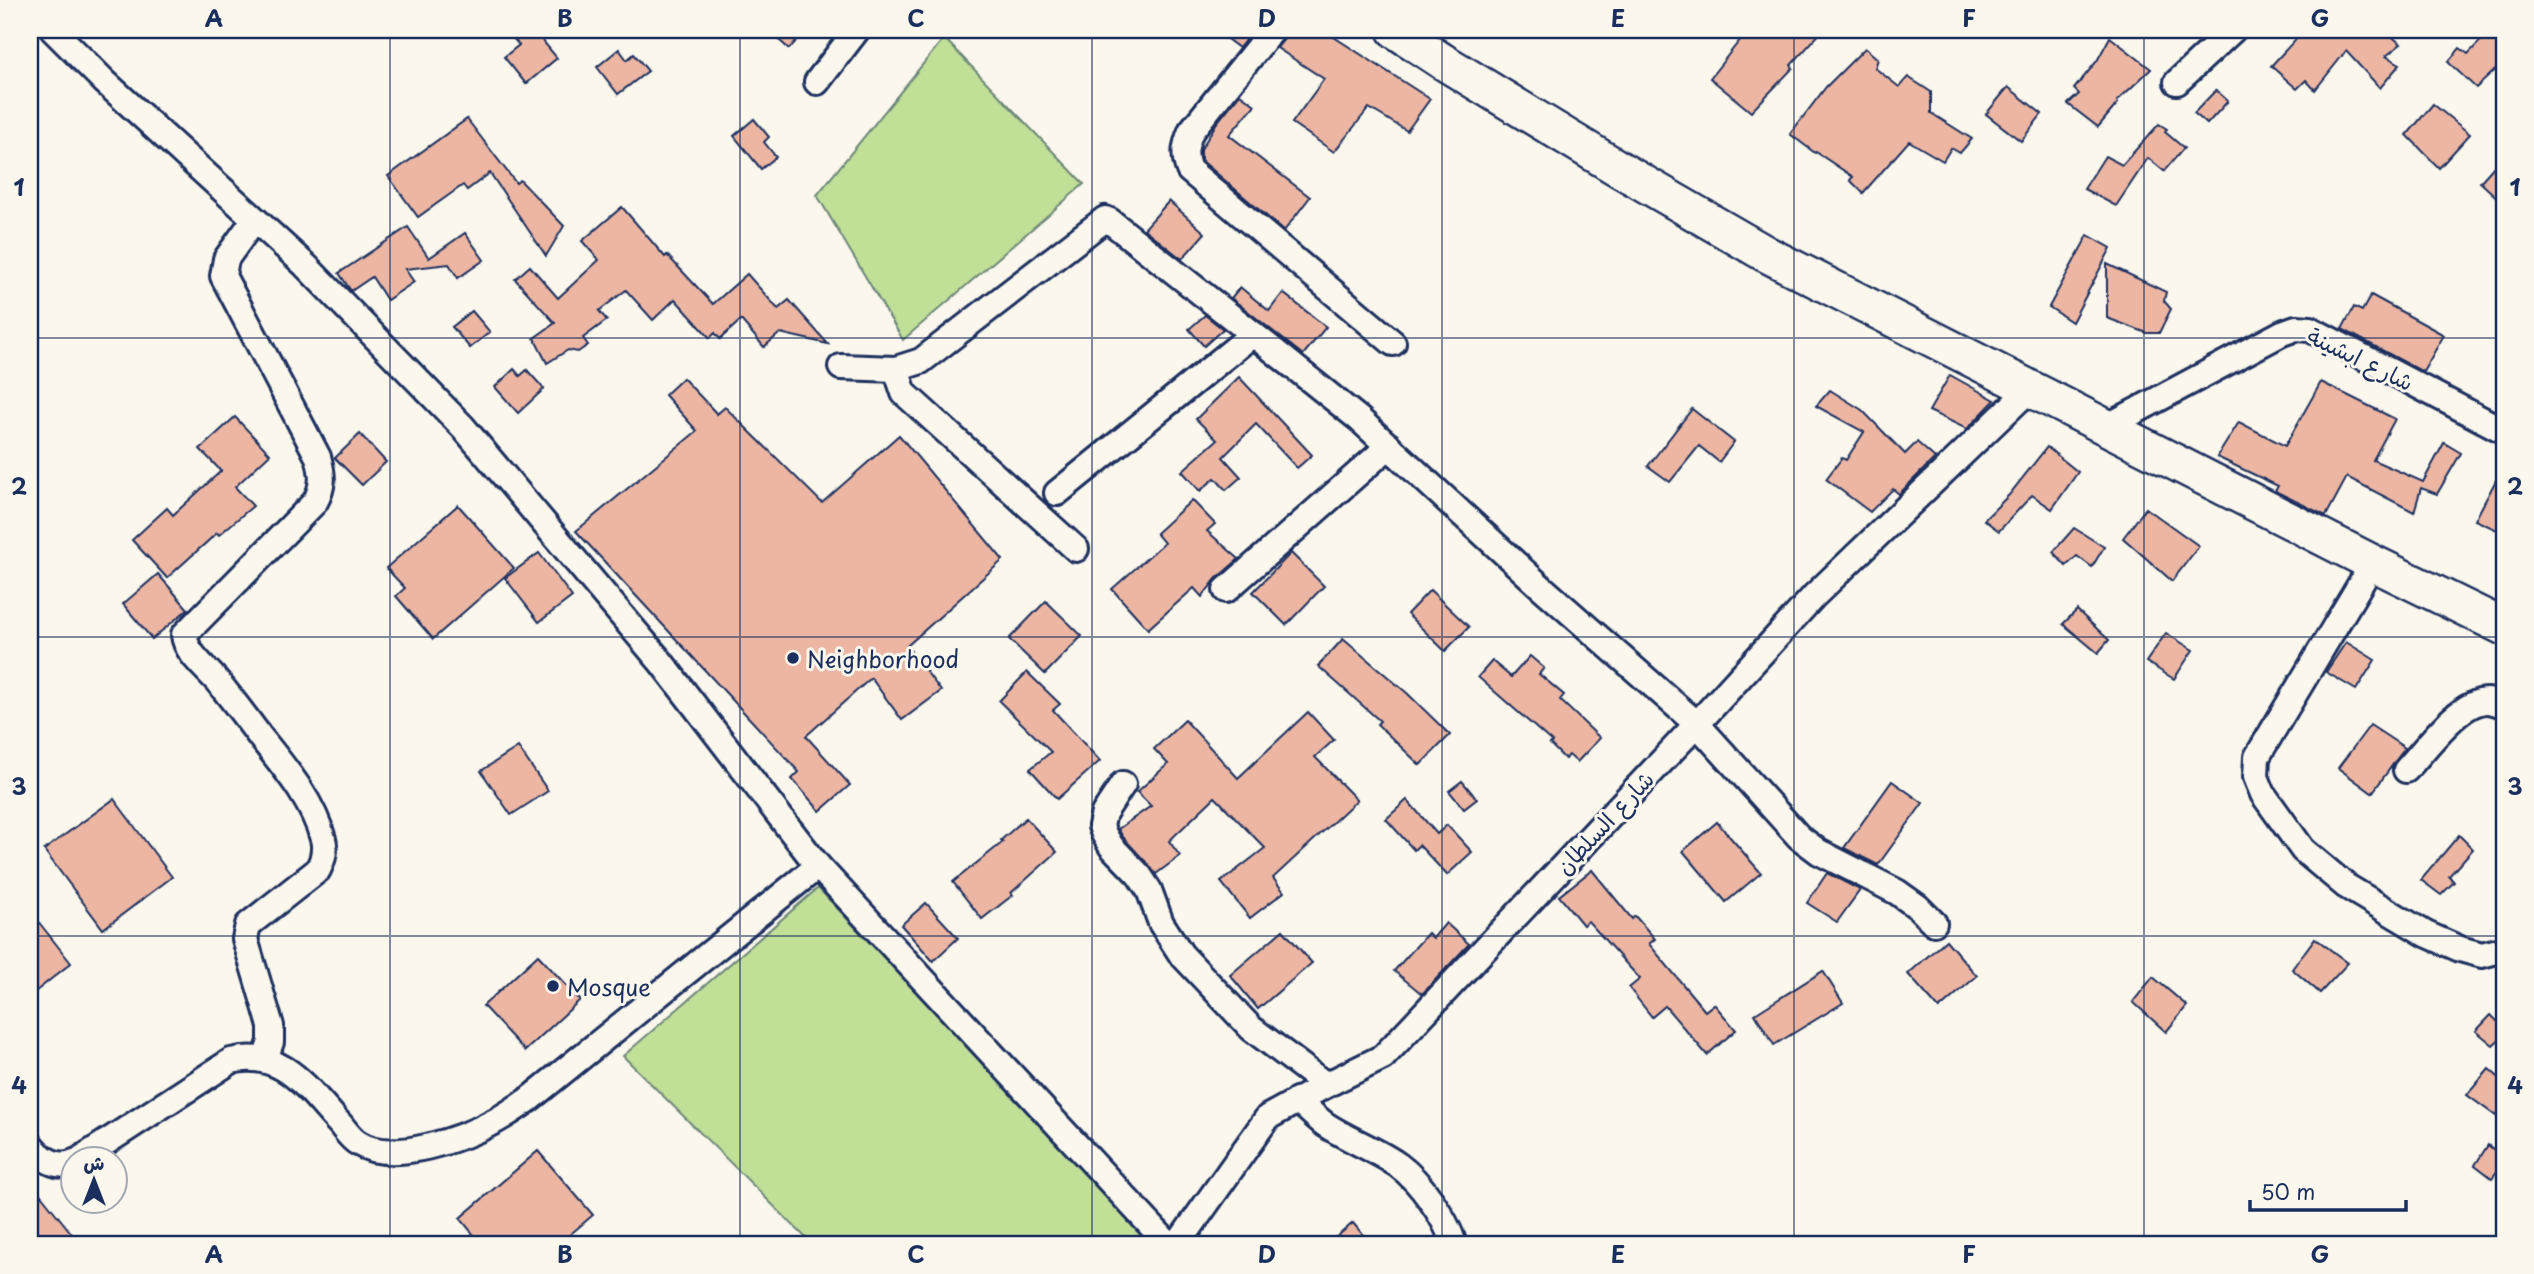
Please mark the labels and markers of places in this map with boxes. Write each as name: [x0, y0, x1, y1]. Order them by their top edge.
place label: Neighborhood: [807, 641, 959, 676]
marker: Neighborhood: [785, 650, 801, 666]
place label: Mosque: [567, 969, 651, 1004]
marker: Mosque: [545, 978, 561, 994]

